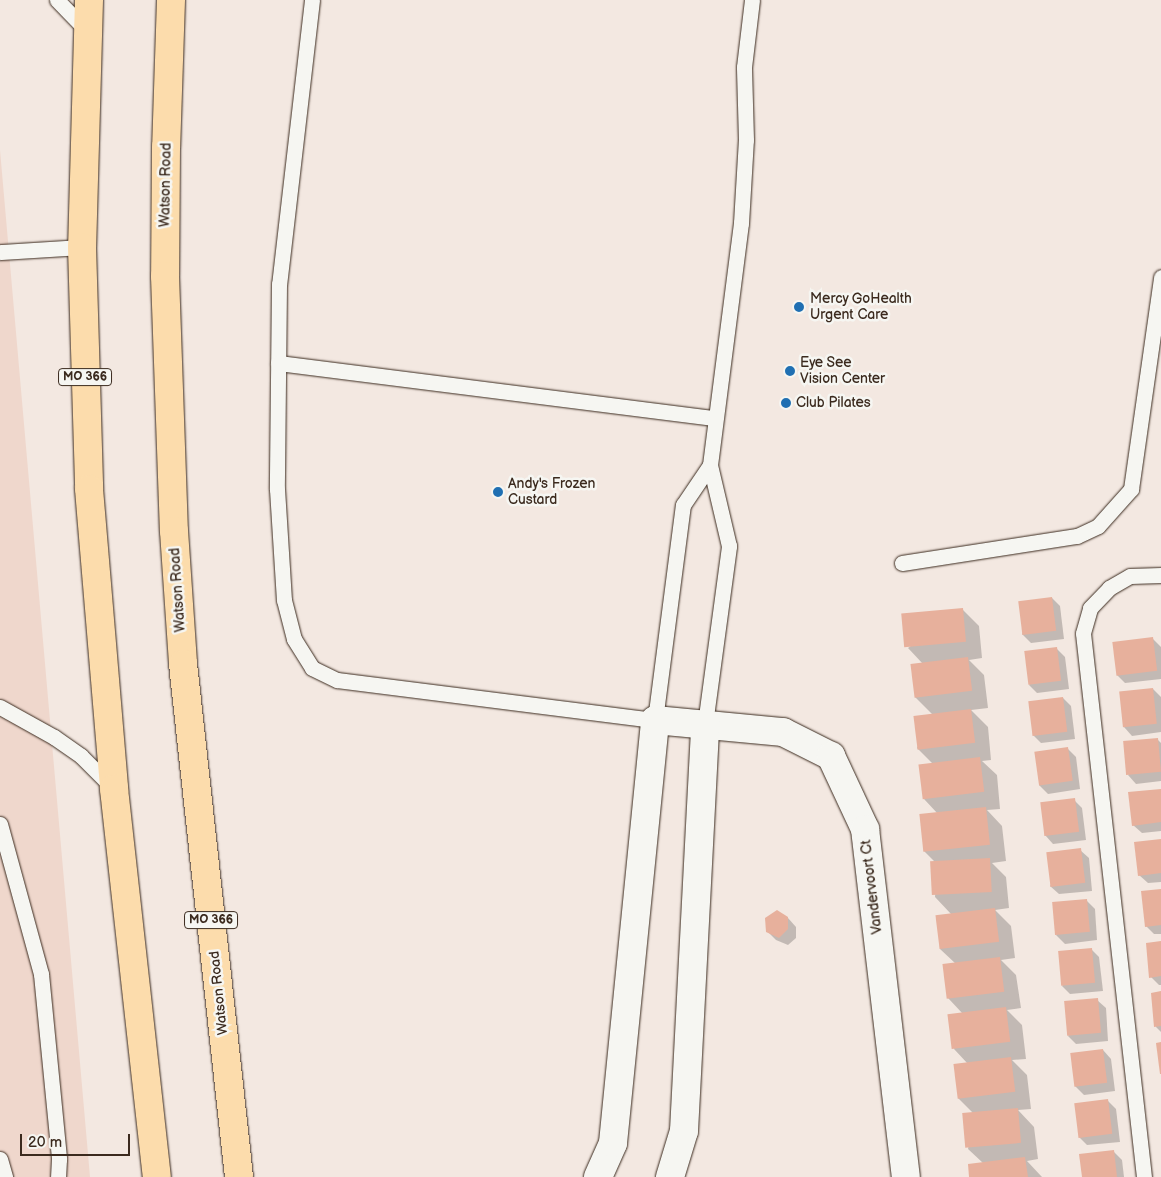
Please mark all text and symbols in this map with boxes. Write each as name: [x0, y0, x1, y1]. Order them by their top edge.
street label: Watson Road: [157, 143, 175, 227]
place label: Mercy GoHealth Urgent Care: [810, 291, 913, 324]
marker: Mercy GoHealth Urgent Care: [792, 300, 806, 314]
place label: Eye See Vision Center: [800, 355, 885, 388]
marker: Eye See Vision Center: [784, 365, 796, 377]
road number: MO 366: [58, 368, 112, 387]
place label: Club Pilates: [796, 395, 871, 411]
marker: Club Pilates: [780, 397, 792, 409]
place label: Andy's Frozen Custard: [508, 476, 595, 508]
marker: Andy's Frozen Custard: [492, 486, 504, 498]
street label: Watson Road: [167, 547, 189, 633]
street label: Vandervoort Ct: [858, 839, 886, 935]
road number: MO 366: [184, 910, 238, 930]
street label: Watson Road: [206, 950, 232, 1036]
scale bar: [22, 1124, 132, 1156]
text: 20 m: [28, 1133, 62, 1152]

